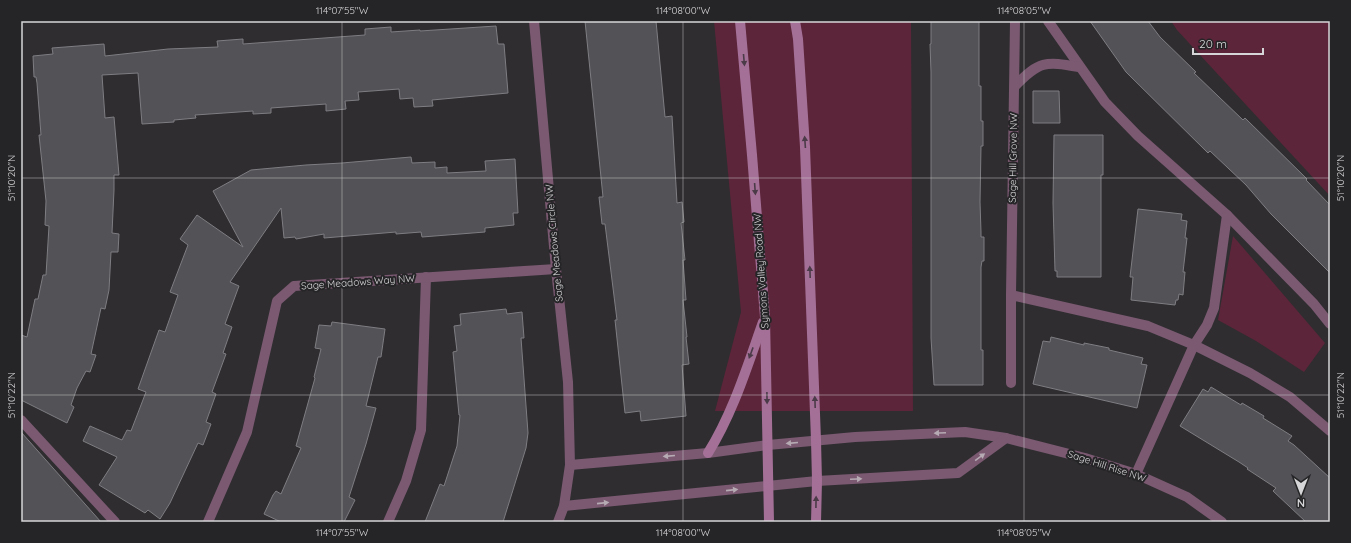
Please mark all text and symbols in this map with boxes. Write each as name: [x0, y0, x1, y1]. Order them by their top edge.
text: 114°07'55"W: [316, 4, 369, 17]
text: 114°08'00"W: [656, 4, 711, 17]
text: 114°08'05"W: [997, 4, 1051, 17]
scale bar: [1193, 30, 1263, 56]
text: 20 m: [1199, 36, 1227, 51]
one-way arrow: [740, 54, 747, 66]
street label: Sage Hill Grove NW: [1006, 113, 1020, 203]
one-way arrow: [801, 136, 808, 148]
text: 51°10'20"N: [5, 155, 18, 201]
text: 51°10'20"N: [1334, 155, 1347, 201]
street label: Sage Meadows Circle NW: [542, 183, 566, 302]
one-way arrow: [752, 183, 759, 195]
street label: Symons Valley Road NW: [750, 213, 772, 329]
one-way arrow: [806, 266, 813, 278]
street label: Sage Meadows Way NW: [301, 272, 416, 292]
one-way arrow: [748, 348, 754, 360]
text: 51°10'22"N: [5, 372, 18, 418]
text: 51°10'22"N: [1334, 372, 1347, 418]
one-way arrow: [763, 392, 770, 404]
one-way arrow: [811, 396, 818, 408]
one-way arrow: [934, 429, 946, 436]
one-way arrow: [786, 439, 798, 446]
street label: Sage Hill Rise NW: [1066, 447, 1148, 485]
one-way arrow: [663, 453, 675, 459]
one-way arrow: [975, 453, 986, 461]
north arrow: [1281, 473, 1321, 513]
one-way arrow: [850, 475, 862, 482]
one-way arrow: [726, 486, 738, 493]
one-way arrow: [813, 496, 820, 508]
text: N: [1297, 496, 1305, 510]
one-way arrow: [597, 499, 609, 506]
text: 114°07'55"W: [316, 526, 369, 539]
text: 114°08'00"W: [656, 526, 711, 539]
text: 114°08'05"W: [997, 526, 1051, 539]

